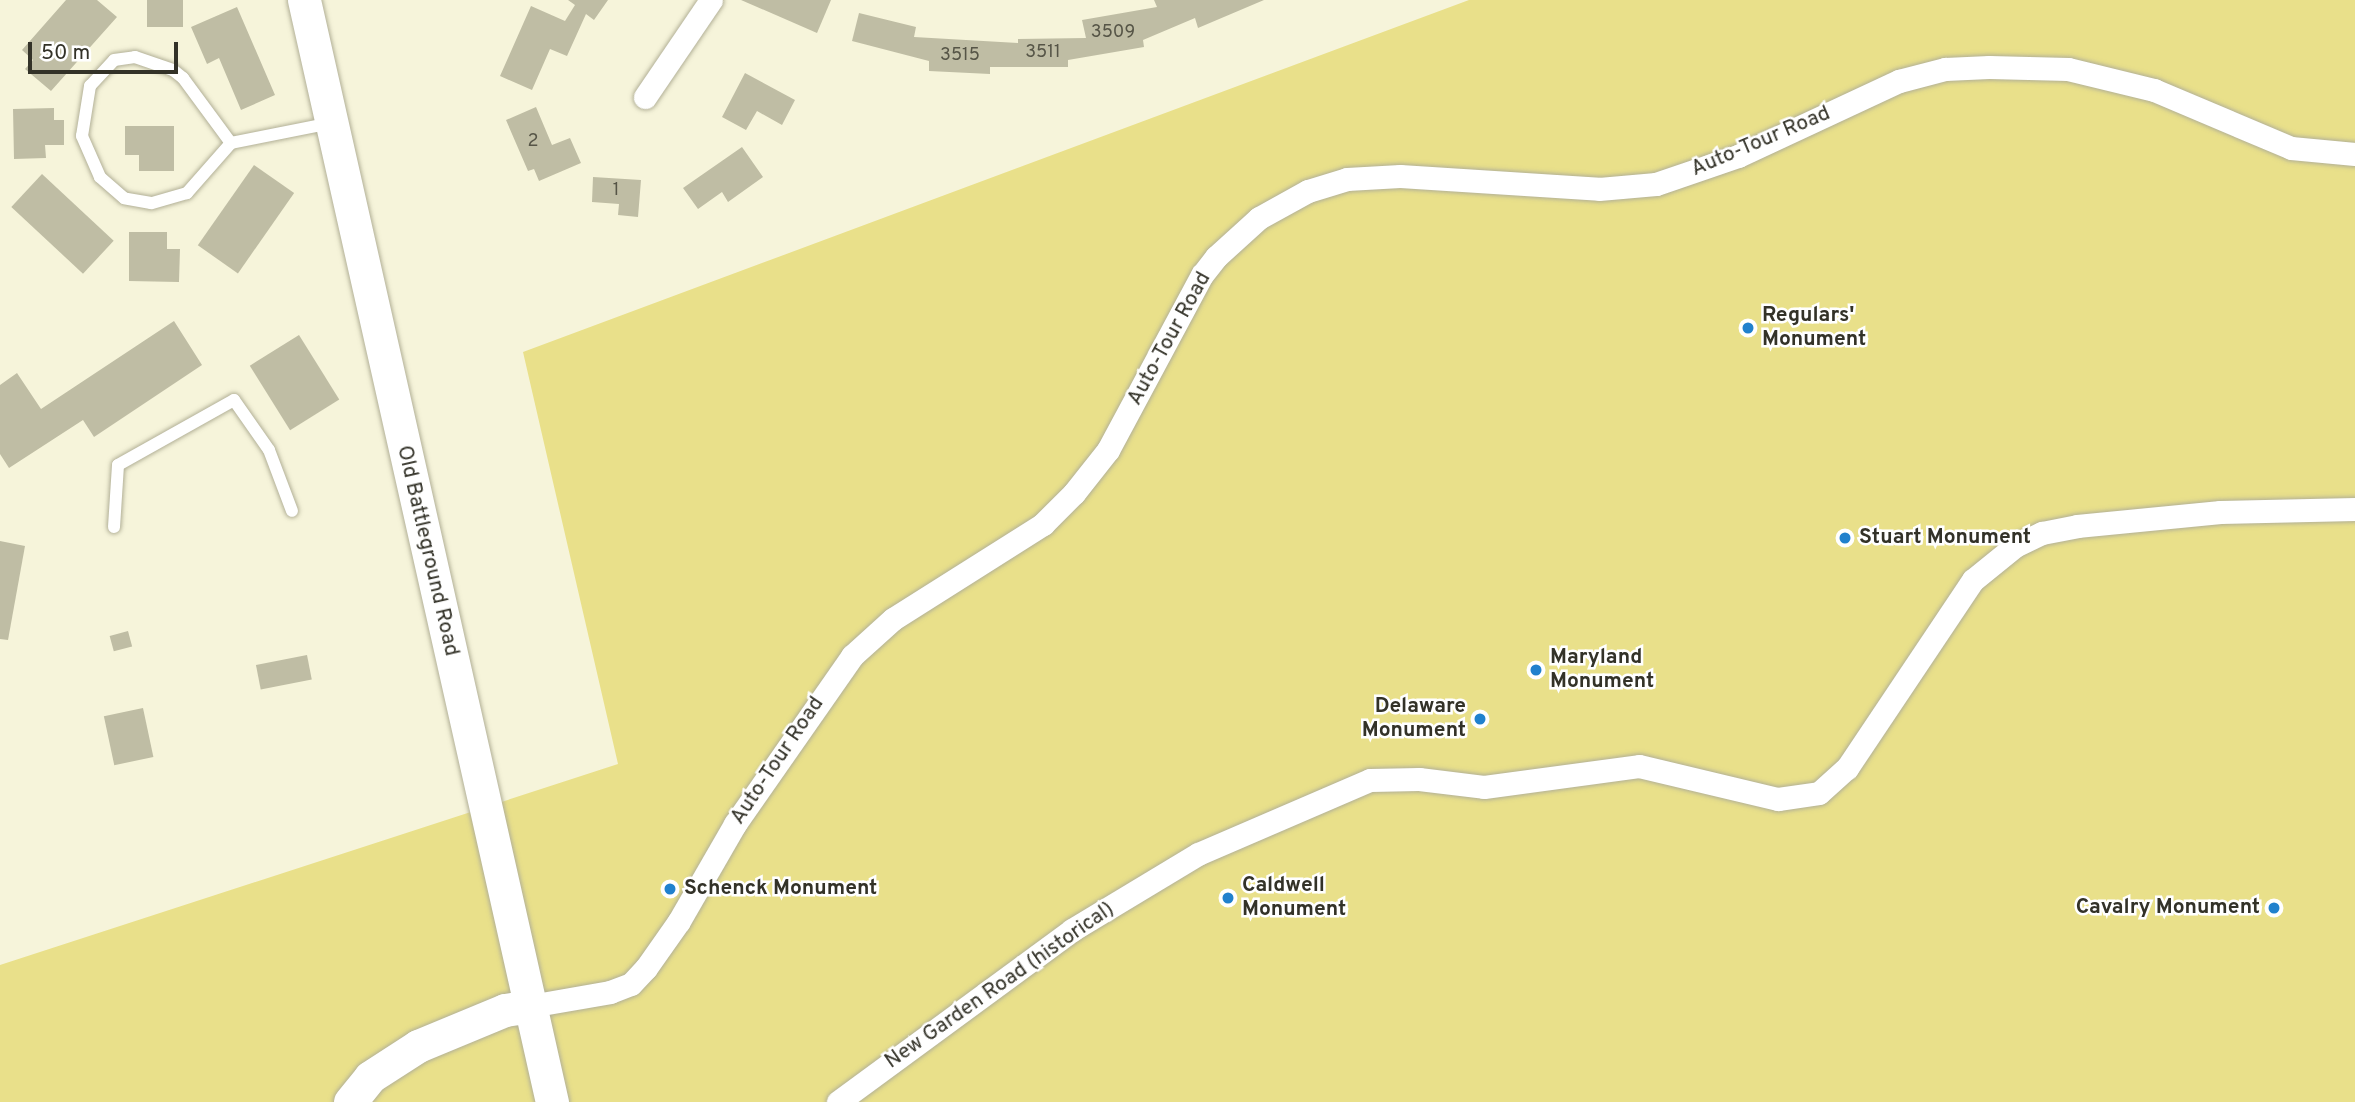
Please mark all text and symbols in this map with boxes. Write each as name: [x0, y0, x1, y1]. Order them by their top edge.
house number: 3509: [1091, 22, 1135, 44]
scale bar: [32, 28, 182, 72]
text: 50 m: [41, 40, 90, 67]
house number: 3511: [1025, 42, 1061, 64]
house number: 3515: [940, 45, 980, 67]
street label: Auto-Tour Road: [1688, 101, 1834, 183]
house number: 2: [527, 131, 539, 153]
house number: 1: [613, 180, 619, 202]
street label: Auto-Tour Road: [1123, 268, 1217, 410]
place label: Regulars' Monument: [1762, 303, 1866, 353]
marker: Regulars' Monument: [1740, 320, 1756, 336]
street label: Old Battleground Road: [390, 443, 464, 659]
place label: Stuart Monument: [1859, 525, 2031, 551]
marker: Stuart Monument: [1837, 530, 1853, 546]
place label: Maryland Monument: [1550, 645, 1654, 695]
marker: Maryland Monument: [1528, 662, 1544, 678]
street label: Auto-Tour Road: [726, 692, 830, 830]
place label: Delaware Monument: [1362, 694, 1466, 744]
marker: Delaware Monument: [1472, 711, 1488, 727]
place label: Caldwell Monument: [1242, 873, 1346, 923]
place label: Schenck Monument: [684, 876, 877, 902]
marker: Schenck Monument: [662, 881, 678, 897]
marker: Caldwell Monument: [1220, 890, 1236, 906]
place label: Cavalry Monument: [2076, 895, 2260, 921]
street label: New Garden Road (historical): [881, 897, 1119, 1075]
marker: Cavalry Monument: [2266, 900, 2282, 916]

